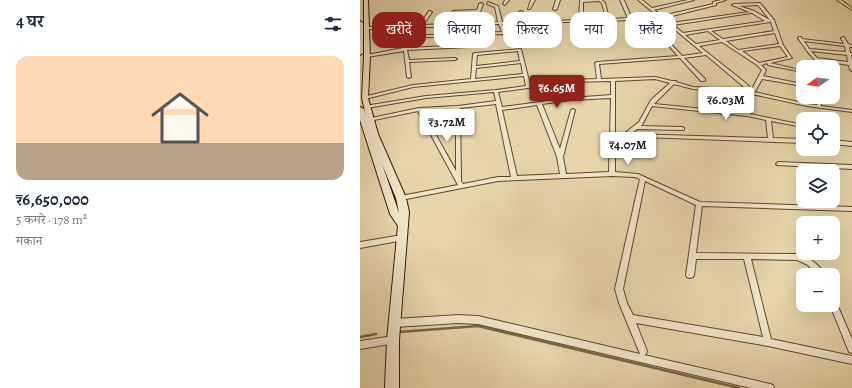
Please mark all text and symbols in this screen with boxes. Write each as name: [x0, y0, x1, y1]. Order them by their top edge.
text: 4 घर: [16, 10, 44, 33]
chip: खरीदें: [372, 12, 426, 48]
chip: किराया: [434, 12, 495, 48]
chip: फ़िल्टर: [503, 12, 562, 48]
chip: नया: [570, 12, 617, 48]
chip: फ़्लैट: [625, 12, 676, 48]
icon: filters: [322, 13, 344, 35]
north arrow: [796, 60, 840, 104]
map controls: [796, 60, 840, 312]
pin: ₹6.65M: [524, 75, 590, 109]
text: ₹6.65M: [538, 79, 576, 96]
icon: home: [144, 82, 216, 154]
pin: ₹6.03M: [693, 87, 759, 121]
text: ₹6.03M: [707, 91, 745, 108]
pin: ₹3.72M: [414, 109, 480, 143]
button: locate: [796, 112, 840, 156]
text: ₹3.72M: [429, 113, 465, 130]
pin: ₹4.07M: [595, 132, 661, 166]
text: ₹4.07M: [609, 136, 647, 153]
button: layers: [796, 164, 840, 208]
text: ₹6,650,000: [16, 188, 89, 211]
text: 5 कमरे · 178 m²: [16, 211, 87, 228]
button: +: [796, 216, 840, 260]
text: मकान: [16, 232, 42, 249]
button: −: [796, 268, 840, 312]

